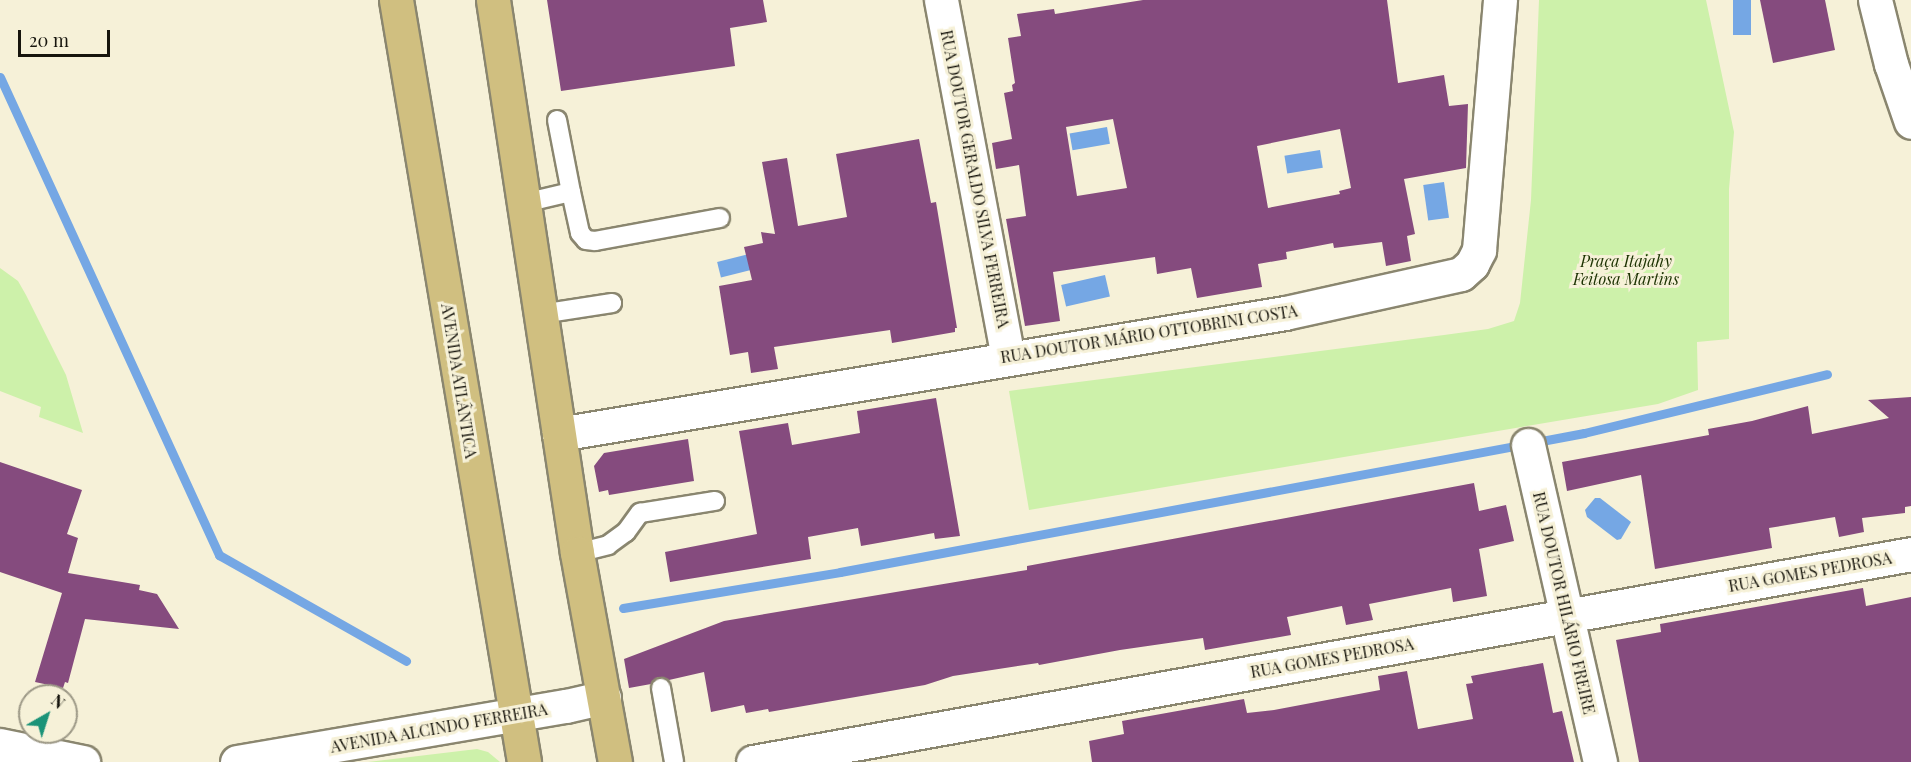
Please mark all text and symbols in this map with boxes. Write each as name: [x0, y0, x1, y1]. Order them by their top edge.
scale bar: [21, 18, 112, 56]
text: 20 m: [29, 28, 69, 52]
street label: RUA DOUTOR GERALDO SILVA FERREIRA: [937, 28, 1013, 330]
park label: Praça Itajahy Feitosa Martins: [1573, 251, 1679, 289]
street label: RUA DOUTOR MÁRIO OTTOBRINI COSTA: [999, 301, 1299, 367]
street label: AVENIDA ATLÂNTICA: [437, 302, 481, 460]
street label: RUA DOUTOR HILÁRIO FREIRE: [1529, 490, 1599, 716]
street label: RUA GOMES PEDROSA: [1727, 548, 1893, 596]
street label: RUA GOMES PEDROSA: [1249, 634, 1415, 682]
north arrow: [18, 684, 78, 744]
text: N: [47, 689, 69, 713]
street label: AVENIDA ALCINDO FERREIRA: [329, 699, 549, 757]

